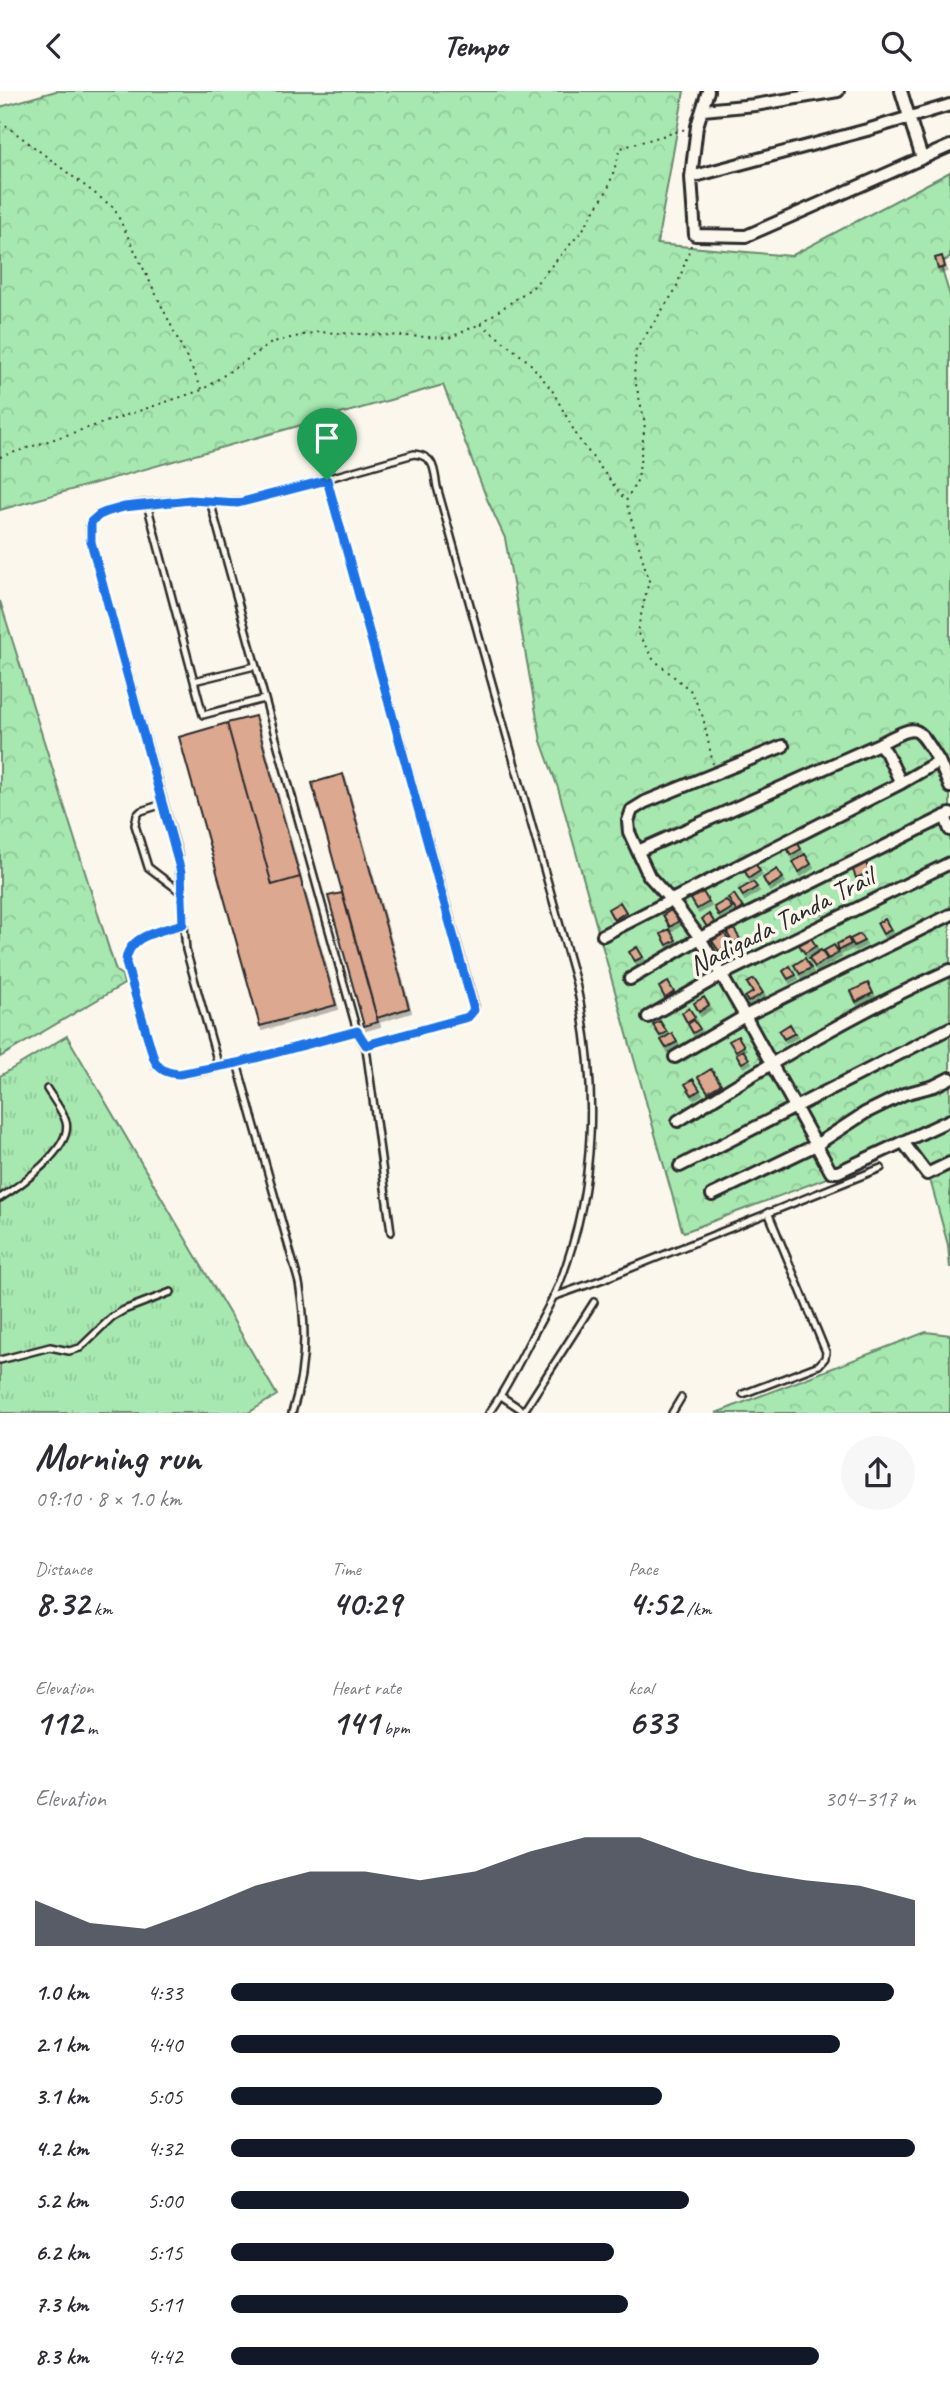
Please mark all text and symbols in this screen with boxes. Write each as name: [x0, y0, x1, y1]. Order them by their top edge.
text: Tempo: [443, 25, 507, 66]
icon: back: [35, 27, 73, 65]
icon: search: [877, 27, 915, 65]
pin: [297, 408, 357, 480]
icon: arrive: [308, 419, 346, 457]
street label: Nadigada Tanda Trail: [682, 857, 884, 983]
text: Morning run: [35, 1434, 201, 1481]
button: share: [841, 1436, 915, 1510]
text: 09:10 · 8 × 1.0 km: [35, 1484, 181, 1513]
text: Distance: [35, 1557, 92, 1581]
text: Time: [332, 1557, 361, 1581]
text: Pace: [628, 1557, 658, 1581]
text: 8.32: [35, 1581, 89, 1626]
text: 40:29: [332, 1581, 401, 1626]
text: 4:52: [628, 1581, 682, 1626]
text: km: [89, 1597, 112, 1621]
text: /km: [682, 1597, 711, 1621]
text: Elevation: [35, 1676, 93, 1700]
text: Heart rate: [332, 1676, 401, 1700]
text: kcal: [628, 1676, 653, 1700]
text: 112: [35, 1700, 82, 1745]
text: 141: [332, 1700, 379, 1745]
text: 633: [628, 1700, 676, 1745]
text: m: [82, 1716, 98, 1740]
text: bpm: [379, 1716, 410, 1740]
text: Elevation: [35, 1784, 106, 1813]
text: 304–317 m: [824, 1784, 915, 1813]
text: 1.0 km: [35, 1978, 89, 2007]
text: 4:33: [147, 1978, 183, 2007]
text: 2.1 km: [35, 2030, 89, 2059]
text: 4:40: [147, 2030, 183, 2059]
text: 3.1 km: [35, 2082, 89, 2111]
text: 5:05: [147, 2082, 183, 2111]
text: 4.2 km: [35, 2134, 89, 2163]
text: 4:32: [147, 2134, 183, 2163]
text: 5.2 km: [35, 2186, 88, 2215]
text: 5:00: [147, 2186, 183, 2215]
text: 6.2 km: [35, 2238, 89, 2267]
text: 5:15: [147, 2238, 183, 2267]
text: 7.3 km: [35, 2290, 88, 2319]
text: 5:11: [147, 2290, 183, 2319]
text: 8.3 km: [35, 2342, 89, 2371]
text: 4:42: [147, 2342, 183, 2371]

